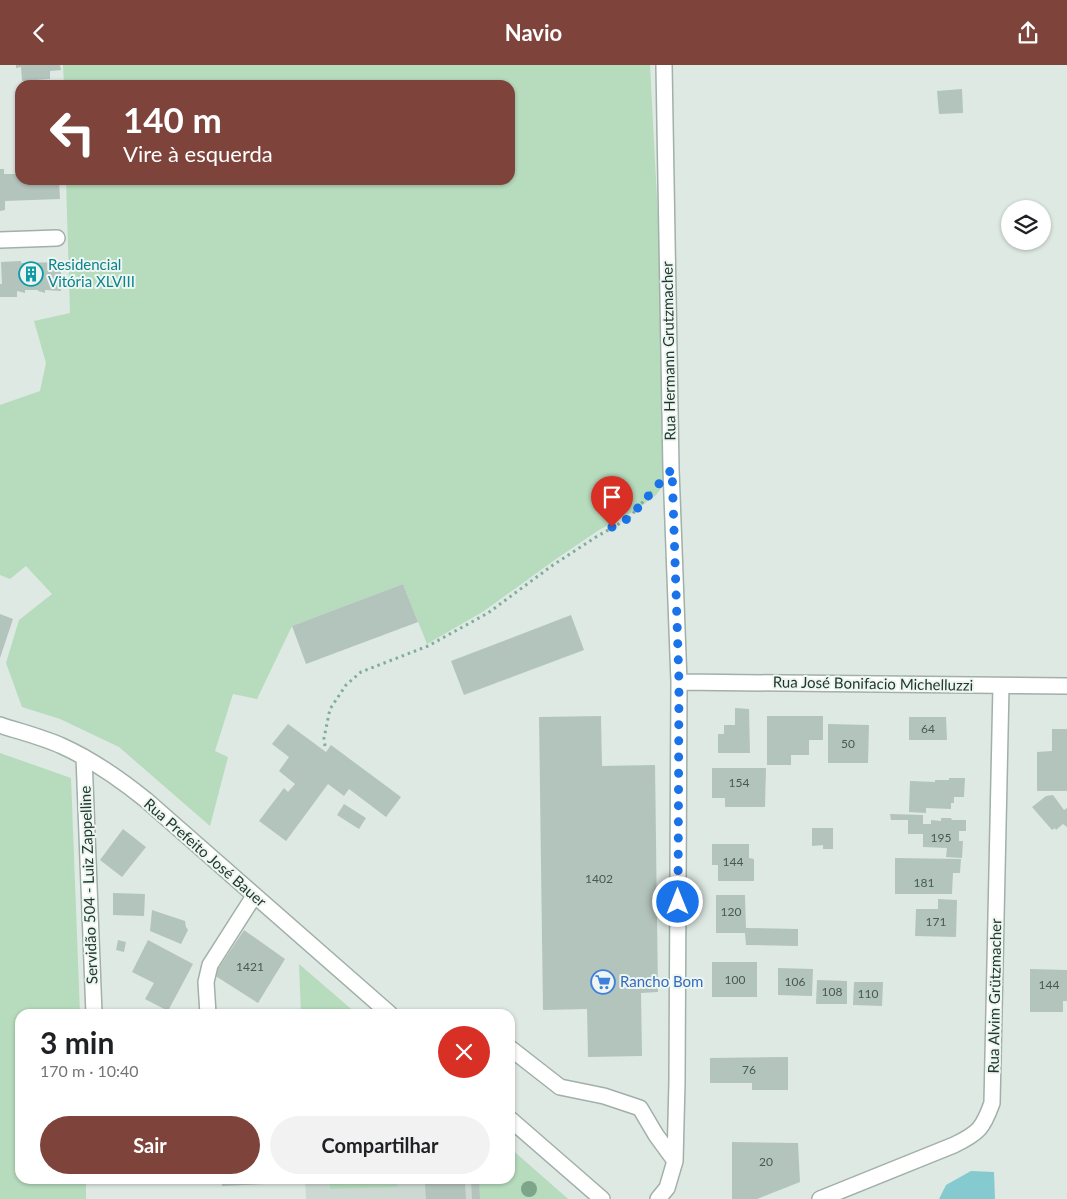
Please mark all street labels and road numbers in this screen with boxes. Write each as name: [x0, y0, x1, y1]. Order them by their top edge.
street label: Rua Hermann Grutzmacher: [657, 261, 679, 441]
street label: Rua José Bonifacio Michelluzzi: [773, 672, 973, 694]
street label: Servidão 504 - Luiz Zappelline: [76, 786, 100, 984]
street label: Rua Prefeito José Bauer: [141, 794, 271, 911]
street label: Rua Alvim Grützmacher: [984, 918, 1004, 1074]

